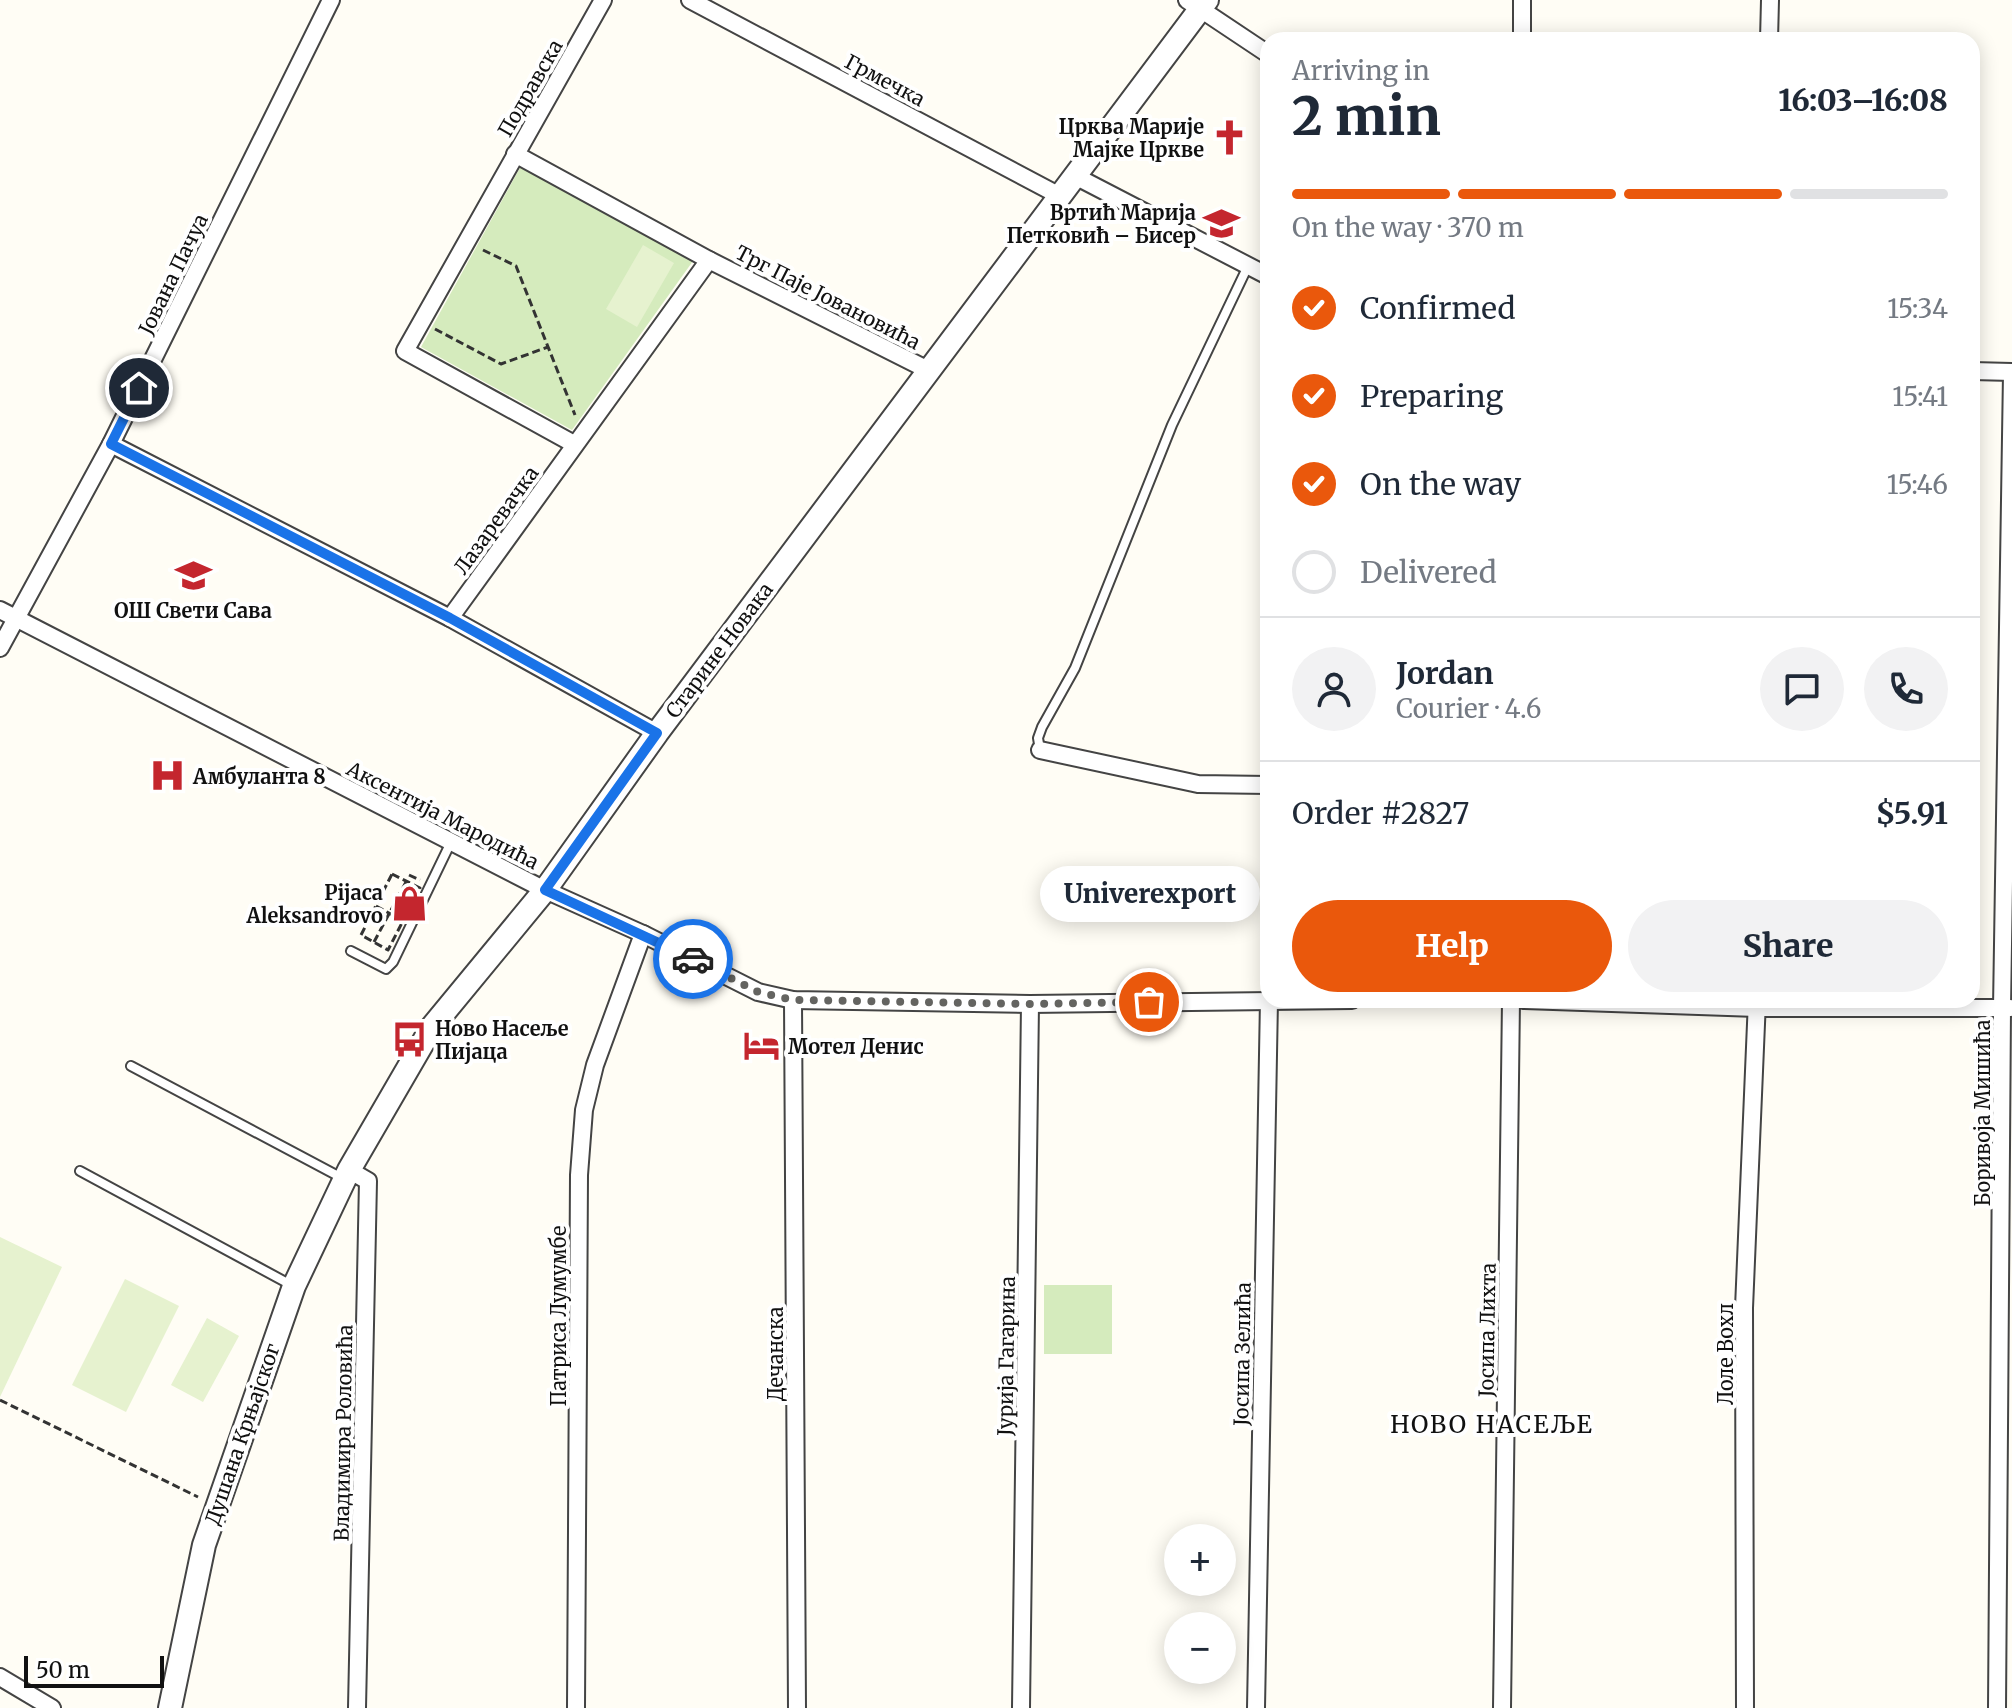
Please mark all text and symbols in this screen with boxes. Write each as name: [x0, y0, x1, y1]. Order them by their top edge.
street label: Подравска: [492, 35, 568, 141]
street label: Грмечка: [841, 49, 930, 112]
text: Arriving in: [1292, 54, 1430, 87]
text: 16:03–16:08: [1778, 81, 1948, 119]
text: 2 min: [1292, 84, 1441, 149]
place label: Црква Марије Мајке Цркве: [1059, 114, 1204, 162]
church icon: Црква Марије Мајке Цркве: [1211, 118, 1249, 156]
place label: Вртић Марија Петковић – Бисер: [1007, 200, 1196, 248]
school or university icon: Вртић Марија Петковић – Бисер: [1203, 205, 1241, 243]
street label: Јована Пачуа: [133, 209, 213, 339]
text: On the way · 370 m: [1292, 211, 1524, 244]
street label: Трг Паје Јовановића: [731, 240, 925, 355]
icon: check: [1292, 286, 1336, 330]
text: Confirmed: [1360, 289, 1515, 327]
text: 15:34: [1887, 292, 1948, 325]
pin: [105, 354, 173, 422]
icon: home: [117, 366, 161, 410]
icon: check: [1292, 374, 1336, 418]
text: Preparing: [1360, 377, 1503, 415]
text: 15:41: [1892, 380, 1948, 413]
street label: Лазаревачка: [448, 461, 544, 579]
icon: check: [1292, 462, 1336, 506]
text: On the way: [1360, 465, 1521, 503]
text: 15:46: [1887, 468, 1948, 501]
text: Delivered: [1360, 553, 1497, 591]
school or university icon: ОШ Свети Сава: [174, 556, 212, 594]
street label: Старине Новака: [660, 577, 778, 723]
place label: ОШ Свети Сава: [114, 598, 272, 623]
button: person: [1292, 647, 1376, 731]
button: chat: [1760, 647, 1844, 731]
button: phone: [1864, 647, 1948, 731]
text: Jordan: [1396, 654, 1494, 692]
text: Courier · 4.6: [1396, 692, 1542, 725]
street label: Аксентија Мародића: [342, 755, 543, 874]
hospital icon: Амбуланта 8: [148, 757, 186, 795]
place label: Амбуланта 8: [192, 764, 326, 789]
text: Order #2827: [1292, 794, 1469, 832]
text: $5.91: [1876, 794, 1948, 832]
callout: Univerexport: [1039, 866, 1259, 922]
text: Univerexport: [1064, 877, 1236, 910]
place label: Pijaca Aleksandrovo: [246, 880, 383, 928]
shop icon: Pijaca Aleksandrovo: [390, 884, 428, 922]
button: Help: [1292, 900, 1612, 992]
button: Share: [1628, 900, 1948, 992]
courier: [653, 919, 733, 999]
icon: car: [671, 937, 715, 981]
pin: [1115, 968, 1183, 1036]
icon: bag: [1127, 980, 1171, 1024]
place label: Ново Насеље Пијаца: [435, 1016, 569, 1064]
street label: Боривоја Мишића: [1970, 1019, 1995, 1207]
bus stop icon: Ново Насеље Пијаца: [390, 1020, 428, 1058]
hotel icon: Мотел Денис: [743, 1027, 781, 1065]
place label: Мотел Денис: [788, 1034, 924, 1059]
street label: Патриса Лумумбе: [546, 1226, 571, 1406]
street label: Јосипа Лихта: [1473, 1262, 1501, 1398]
street label: Јурија Гагарина: [992, 1276, 1020, 1437]
street label: Јосипа Зелића: [1228, 1282, 1256, 1427]
street label: Лоле Вохл: [1713, 1303, 1738, 1405]
street label: Дечанска: [763, 1306, 788, 1401]
street label: Владимира Роловића: [329, 1324, 357, 1542]
street label: Душана Крњајског: [199, 1340, 285, 1528]
district label: НОВО НАСЕЉЕ: [1390, 1409, 1594, 1440]
map controls: [1164, 1524, 1236, 1684]
button: +: [1164, 1524, 1236, 1596]
button: −: [1164, 1612, 1236, 1684]
scale bar: [24, 1652, 164, 1688]
text: 50 m: [36, 1656, 90, 1684]

